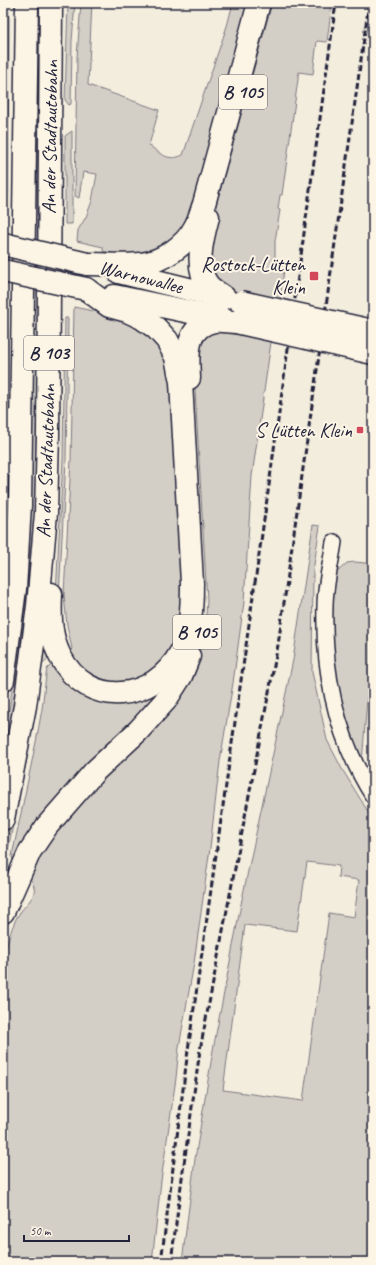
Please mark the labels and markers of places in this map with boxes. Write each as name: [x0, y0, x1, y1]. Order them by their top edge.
place label: Rostock-Lütten Klein: [201, 252, 306, 300]
marker: Rostock-Lütten Klein: [308, 270, 320, 282]
place label: S Lütten Klein: [255, 418, 353, 443]
marker: S Lütten Klein: [355, 425, 365, 435]

